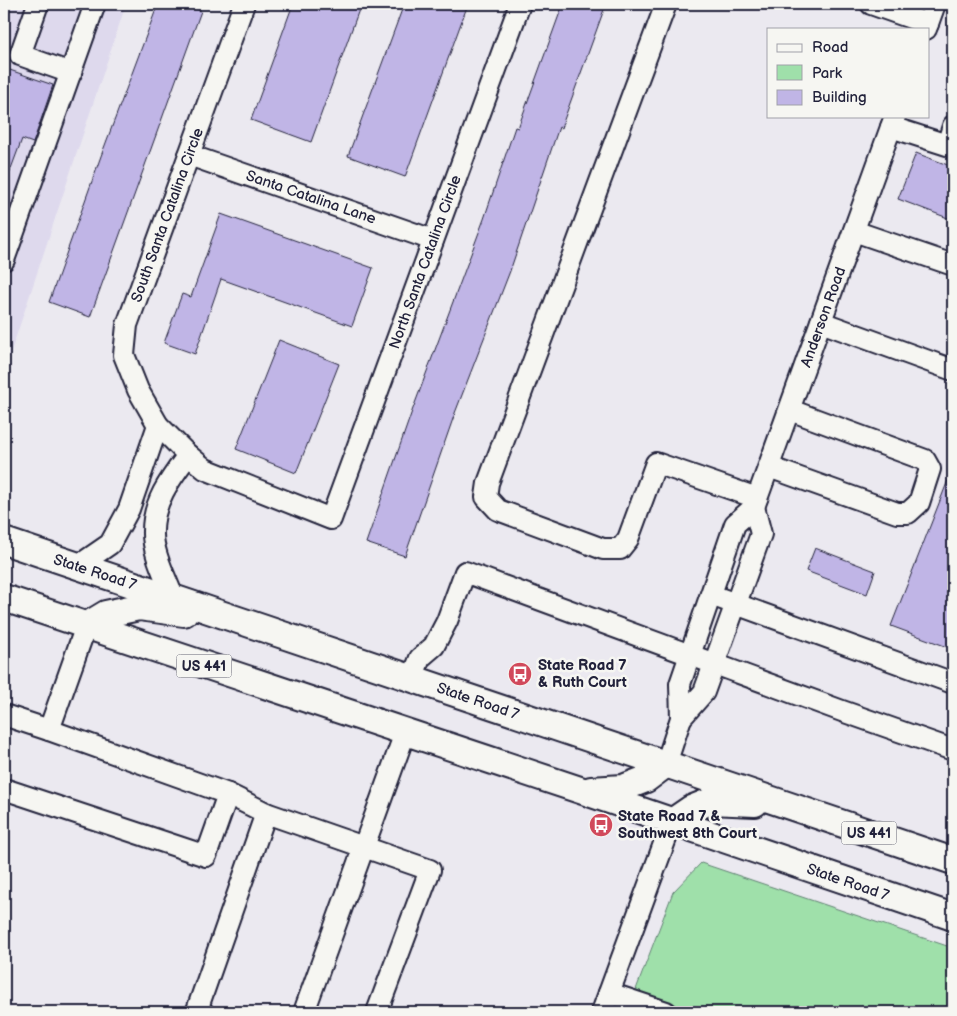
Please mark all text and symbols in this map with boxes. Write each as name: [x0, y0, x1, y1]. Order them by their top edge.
legend: [767, 28, 930, 118]
text: Road: [812, 38, 848, 57]
text: Park: [812, 64, 843, 83]
text: Building: [812, 88, 867, 107]
street label: South Santa Catalina Circle: [127, 125, 208, 305]
street label: Santa Catalina Lane: [243, 166, 379, 229]
street label: North Santa Catalina Circle: [385, 172, 466, 352]
street label: Anderson Road: [797, 264, 850, 370]
street label: State Road 7: [51, 550, 139, 595]
road number: US 441: [176, 654, 232, 678]
place label: State Road 7 & Ruth Court: [538, 656, 627, 692]
bus stop icon: State Road 7 & Ruth Court: [507, 661, 533, 687]
street label: State Road 7: [434, 678, 522, 725]
place label: State Road 7 & Southwest 8th Court: [618, 807, 757, 843]
bus stop icon: State Road 7 & Southwest 8th Court: [588, 812, 614, 838]
road number: US 441: [842, 821, 896, 844]
street label: State Road 7: [804, 859, 892, 906]

